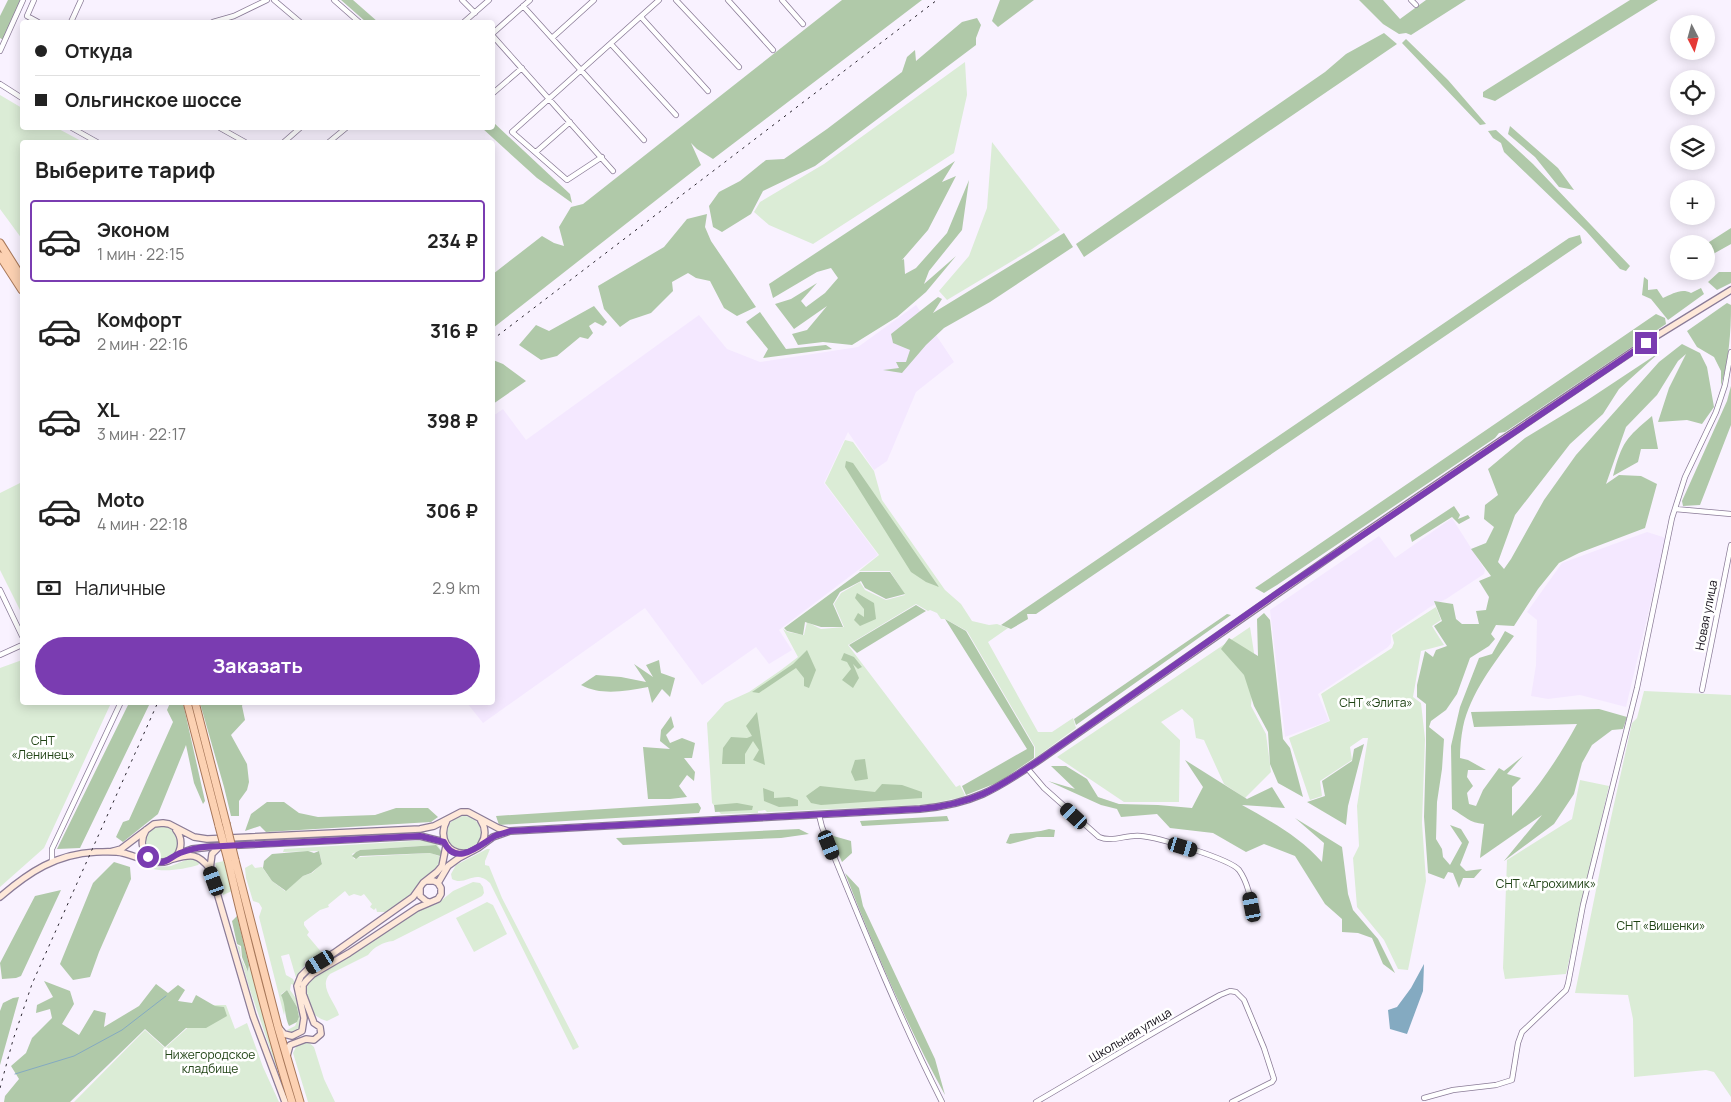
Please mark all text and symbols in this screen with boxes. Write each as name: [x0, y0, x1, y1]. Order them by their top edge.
north arrow: [1670, 15, 1715, 60]
map controls: [1670, 15, 1715, 280]
text: Откуда: [65, 38, 133, 64]
button: locate: [1670, 70, 1715, 115]
text: Ольгинское шоссе: [65, 87, 242, 113]
button: layers: [1670, 125, 1715, 170]
text: Выберите тариф: [35, 155, 215, 185]
button: +: [1670, 180, 1715, 225]
text: Эконом: [97, 217, 170, 243]
icon: car: [37, 219, 82, 264]
text: 234 ₽: [427, 228, 478, 254]
button: −: [1670, 235, 1715, 280]
text: 1 мин · 22:15: [97, 243, 185, 265]
text: Комфорт: [97, 307, 182, 333]
icon: car: [37, 309, 82, 354]
text: 316 ₽: [430, 318, 478, 344]
route end: [1635, 332, 1657, 354]
text: 2 мин · 22:16: [97, 333, 188, 355]
text: XL: [97, 397, 120, 423]
icon: car: [37, 399, 82, 444]
text: 398 ₽: [427, 408, 478, 434]
text: 3 мин · 22:17: [97, 423, 186, 445]
text: Moto: [97, 487, 144, 513]
icon: car: [37, 489, 82, 534]
text: 306 ₽: [426, 498, 478, 524]
text: 4 мин · 22:18: [97, 513, 188, 535]
icon: cash: [35, 574, 63, 602]
text: Наличные: [75, 575, 166, 601]
text: 2.9 km: [432, 577, 480, 599]
street label: Новая улица: [1691, 578, 1721, 652]
button: Заказать: [35, 637, 480, 695]
park label: СНТ «Элита»: [1339, 694, 1413, 711]
park label: СНТ «Ленинец»: [11, 732, 75, 763]
car: [1057, 800, 1090, 832]
car: [816, 828, 841, 862]
car: [1166, 835, 1199, 859]
route start: [137, 846, 159, 868]
car: [201, 864, 226, 898]
park label: СНТ «Агрохимик»: [1496, 875, 1596, 892]
car: [1241, 891, 1262, 923]
park label: СНТ «Вишенки»: [1616, 917, 1706, 934]
car: [303, 948, 336, 976]
street label: Школьная улица: [1085, 1004, 1175, 1066]
park label: Нижегородское кладбище: [165, 1046, 255, 1077]

